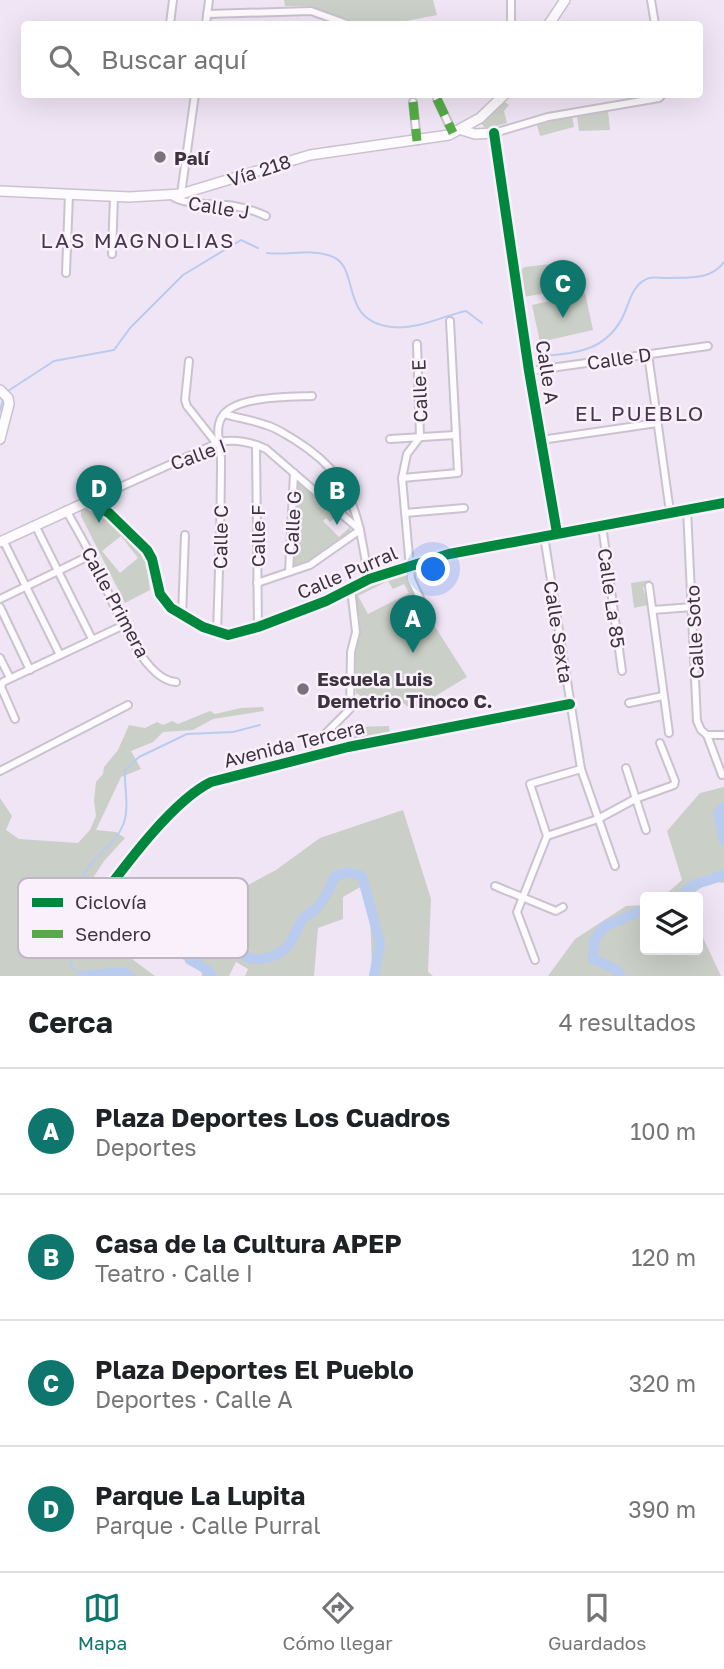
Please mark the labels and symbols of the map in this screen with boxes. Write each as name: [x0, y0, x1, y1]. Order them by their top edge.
place label: Palí: [174, 146, 211, 169]
marker: Palí: [152, 149, 168, 165]
street label: Vía 218: [224, 149, 294, 191]
street label: Calle J: [187, 191, 251, 223]
district label: LAS MAGNOLIAS: [40, 227, 236, 253]
pin: C: [540, 260, 586, 318]
street label: Calle A: [532, 339, 564, 406]
street label: Calle D: [585, 342, 653, 374]
street label: Calle E: [406, 359, 432, 423]
district label: EL PUEBLO: [575, 400, 705, 426]
street label: Calle I: [167, 433, 229, 475]
pin: D: [76, 465, 122, 523]
pin: B: [314, 467, 360, 525]
street label: Calle G: [279, 490, 305, 556]
street label: Calle C: [208, 505, 232, 569]
street label: Calle F: [246, 505, 269, 567]
street label: Calle Purral: [293, 541, 401, 603]
street label: Calle Primera: [77, 543, 155, 661]
street label: Calle La 85: [594, 547, 630, 649]
your location: [416, 552, 450, 586]
street label: Calle Sexta: [540, 579, 578, 685]
street label: Calle Soto: [680, 584, 708, 680]
pin: A: [390, 595, 436, 653]
place label: Escuela Luis Demetrio Tinoco C.: [317, 667, 493, 712]
marker: Escuela Luis Demetrio Tinoco C.: [295, 681, 311, 697]
street label: Avenida Tercera: [221, 714, 367, 772]
legend: [18, 878, 248, 958]
text: Ciclovía: [75, 890, 147, 913]
text: Sendero: [75, 922, 151, 945]

